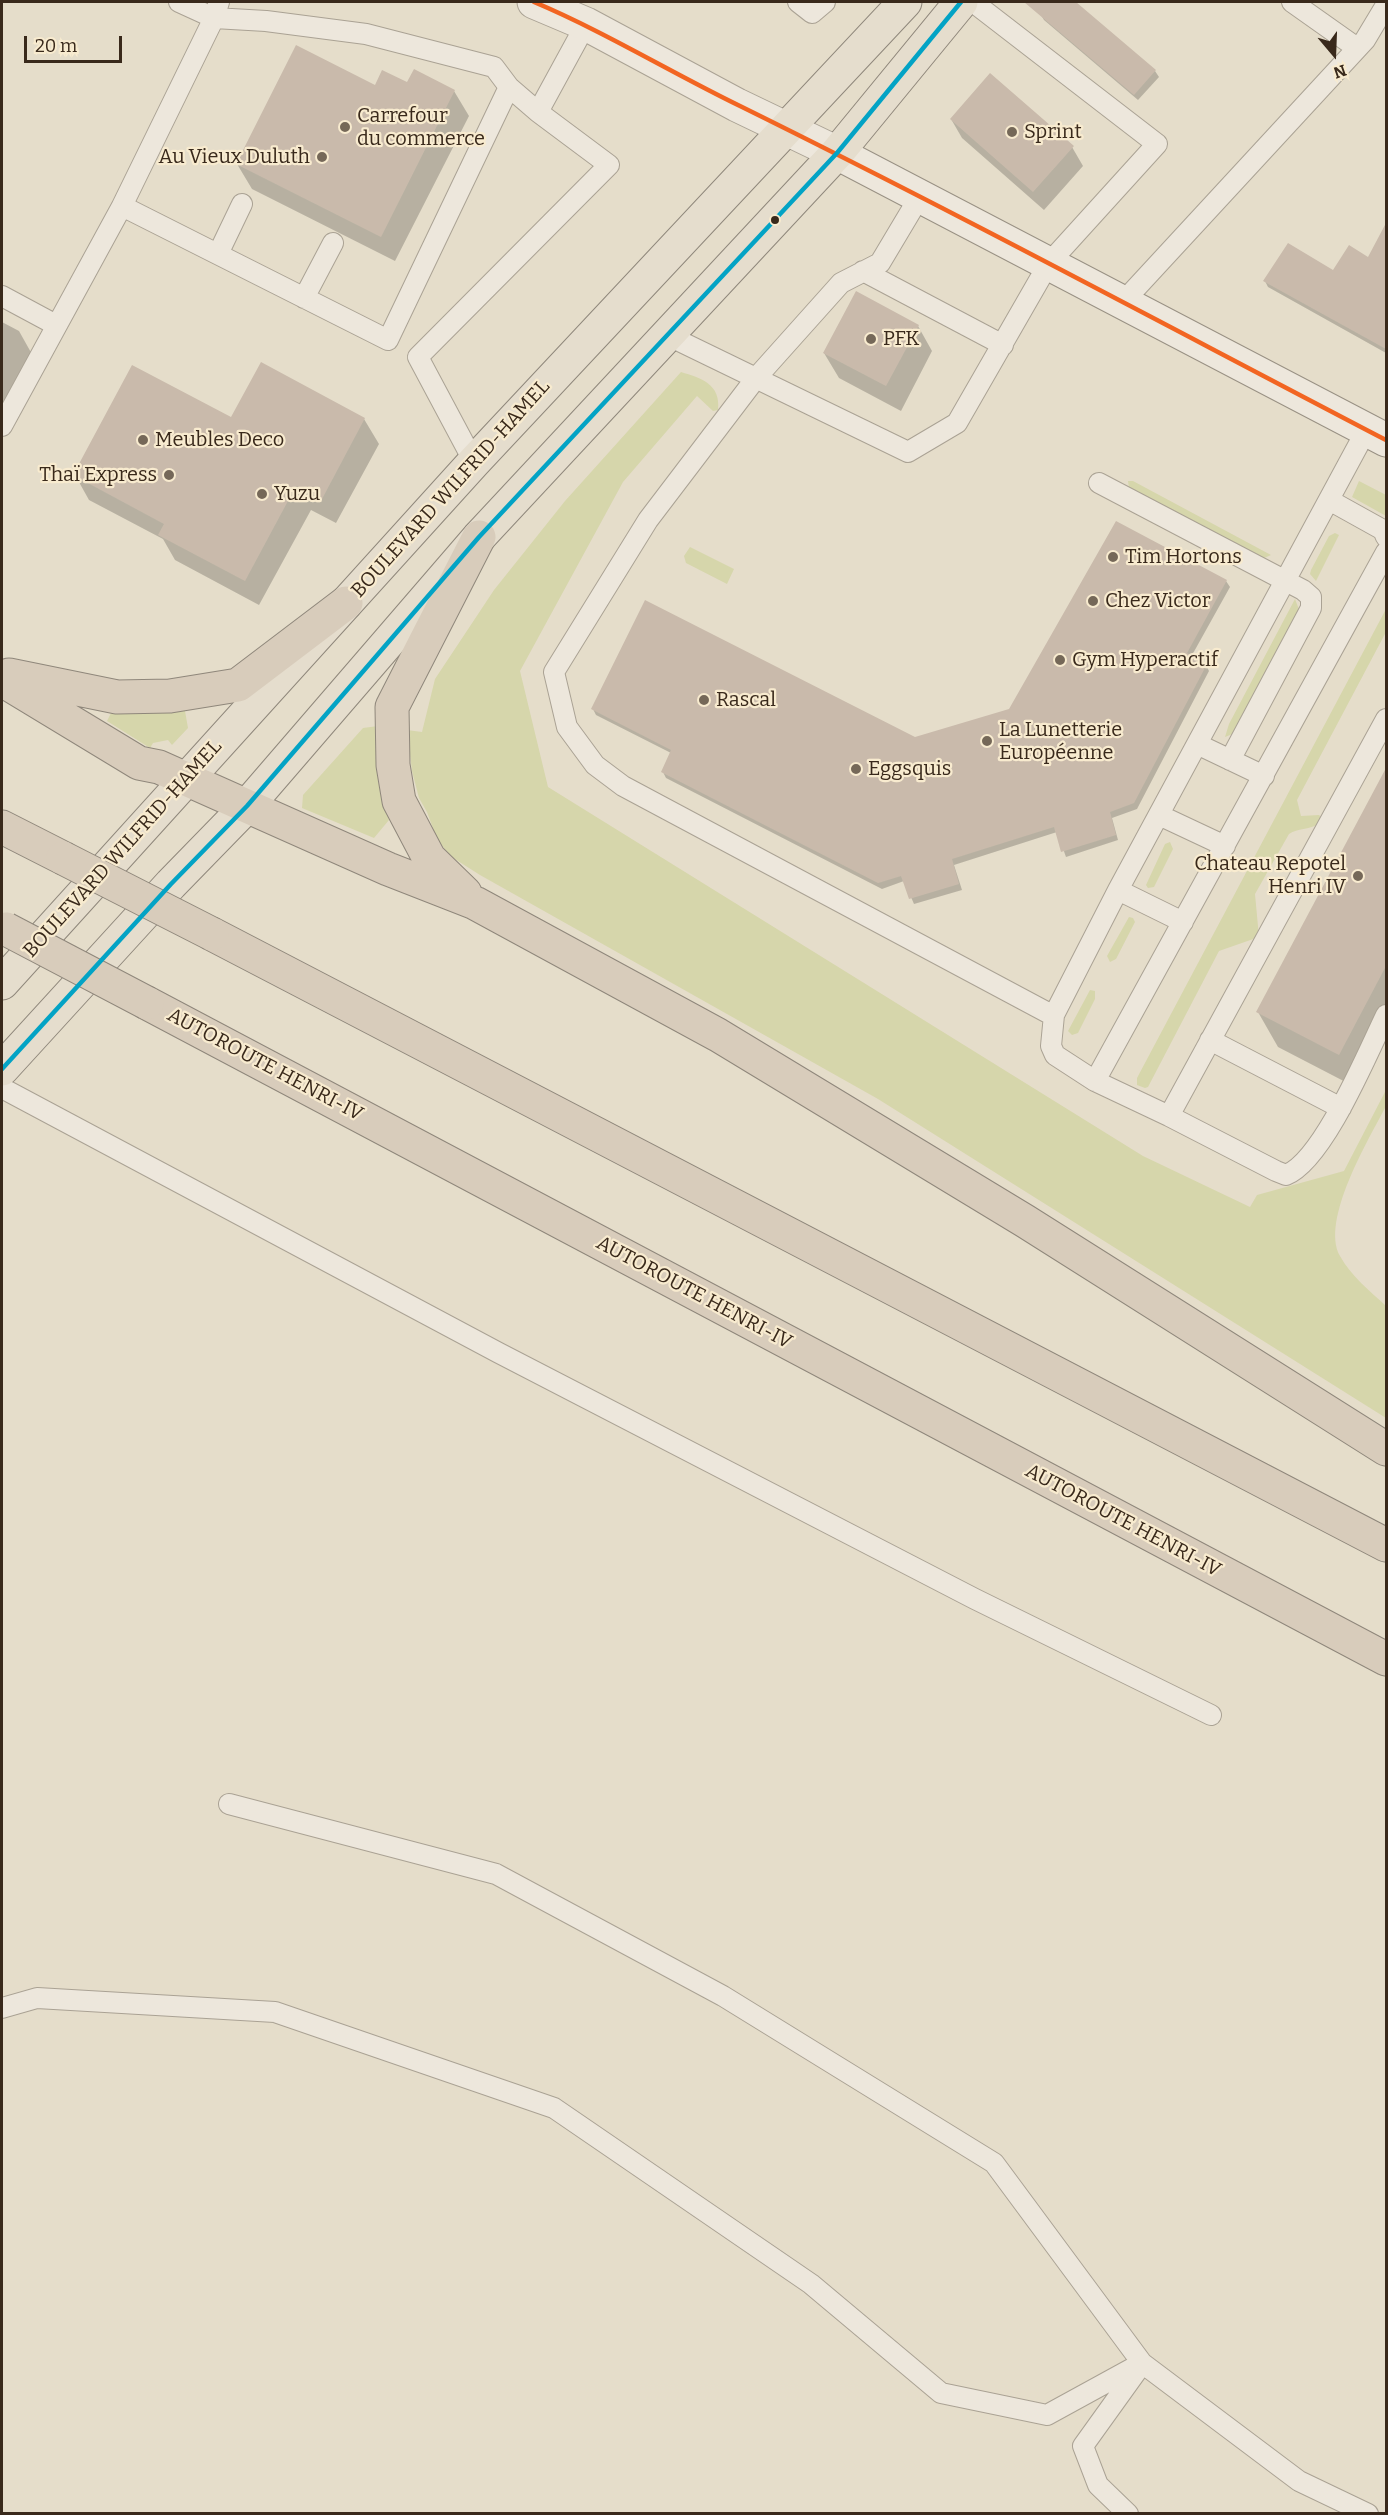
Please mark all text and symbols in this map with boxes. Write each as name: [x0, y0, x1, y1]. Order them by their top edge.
scale bar: [27, 24, 124, 62]
north arrow: [1304, 24, 1364, 84]
text: 20 m: [35, 35, 77, 57]
text: N: [1331, 60, 1349, 82]
place label: Carrefour du commerce: [357, 104, 485, 151]
marker: Carrefour du commerce: [338, 120, 352, 134]
place label: Sprint: [1024, 120, 1082, 144]
marker: Sprint: [1005, 125, 1019, 139]
place label: Au Vieux Duluth: [159, 145, 310, 169]
marker: Au Vieux Duluth: [315, 150, 329, 164]
unlabelled marker: [769, 214, 781, 226]
place label: PFK: [883, 327, 919, 351]
marker: PFK: [864, 332, 878, 346]
street label: BOULEVARD WILFRID-HAMEL: [347, 375, 555, 603]
place label: Meubles Deco: [155, 428, 284, 452]
marker: Meubles Deco: [136, 433, 150, 447]
place label: Thaï Express: [39, 463, 157, 487]
marker: Thaï Express: [162, 468, 176, 482]
place label: Yuzu: [274, 482, 320, 506]
marker: Yuzu: [255, 487, 269, 501]
place label: Tim Hortons: [1125, 545, 1242, 569]
marker: Tim Hortons: [1106, 550, 1120, 564]
place label: Chez Victor: [1105, 589, 1211, 613]
marker: Chez Victor: [1086, 594, 1100, 608]
place label: Gym Hyperactif: [1072, 648, 1218, 672]
marker: Gym Hyperactif: [1053, 653, 1067, 667]
place label: Rascal: [716, 688, 776, 712]
marker: Rascal: [697, 693, 711, 707]
place label: La Lunetterie Européenne: [999, 718, 1122, 765]
marker: La Lunetterie Européenne: [980, 734, 994, 748]
street label: BOULEVARD WILFRID-HAMEL: [19, 735, 227, 963]
place label: Eggsquis: [868, 757, 951, 781]
marker: Eggsquis: [849, 762, 863, 776]
place label: Chateau Repotel Henri IV: [1194, 852, 1346, 899]
marker: Chateau Repotel Henri IV: [1351, 869, 1365, 883]
street label: AUTOROUTE HENRI-IV: [163, 1003, 367, 1127]
street label: AUTOROUTE HENRI-IV: [592, 1231, 796, 1355]
street label: AUTOROUTE HENRI-IV: [1021, 1459, 1225, 1583]

